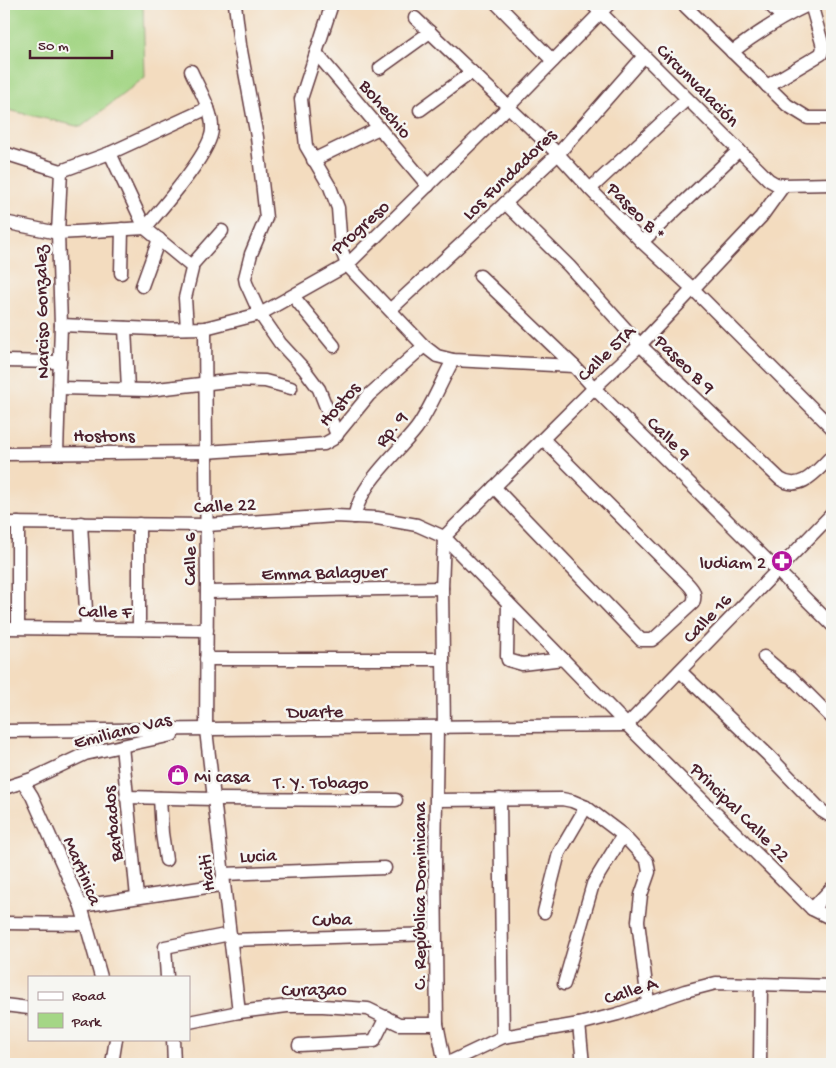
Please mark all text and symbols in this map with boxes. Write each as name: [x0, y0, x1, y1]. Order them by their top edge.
scale bar: [30, 28, 112, 60]
text: 50 m: [38, 38, 69, 56]
street label: Circunvalación: [650, 40, 743, 133]
street label: Bohechio: [352, 75, 416, 145]
street label: Los Fundadores: [458, 124, 563, 226]
street label: Paseo B *: [600, 178, 669, 247]
street label: Progreso: [326, 196, 396, 262]
street label: Narciso Gonzalez: [31, 244, 56, 379]
street label: Calle 5TA: [574, 320, 643, 388]
street label: Paseo B 9: [648, 330, 719, 400]
street label: Hostos: [315, 377, 367, 433]
street label: Rp. 9: [371, 407, 414, 453]
street label: Calle 9: [641, 413, 695, 467]
street label: Hostons: [73, 426, 136, 449]
street label: Calle 22: [194, 494, 257, 521]
street label: Calle 6: [180, 532, 203, 586]
pharmacy icon: ludiam 2: [770, 549, 794, 573]
place label: ludiam 2: [700, 553, 766, 576]
street label: Emma Balaguer: [261, 562, 389, 587]
street label: Calle 16: [679, 589, 738, 649]
street label: Calle F: [78, 602, 133, 625]
street label: Duarte: [285, 702, 344, 726]
street label: Emiliano Vas: [72, 709, 175, 756]
street label: Principal Calle 22: [683, 758, 793, 868]
shop icon: Mi casa: [166, 763, 190, 787]
place label: Mi casa: [194, 767, 252, 790]
street label: T. Y. Tobago: [272, 773, 369, 796]
street label: Barbados: [99, 784, 130, 863]
street label: C. República Dominicana: [410, 800, 433, 990]
street label: Martinica: [56, 834, 106, 911]
street label: Lucia: [239, 845, 278, 870]
street label: Haiti: [195, 853, 222, 893]
street label: Cuba: [312, 909, 354, 934]
street label: Calle A: [602, 972, 662, 1012]
legend: [28, 976, 190, 1040]
street label: Curazao: [281, 979, 347, 1004]
text: Road: [72, 988, 106, 1006]
text: Park: [71, 1014, 102, 1032]

